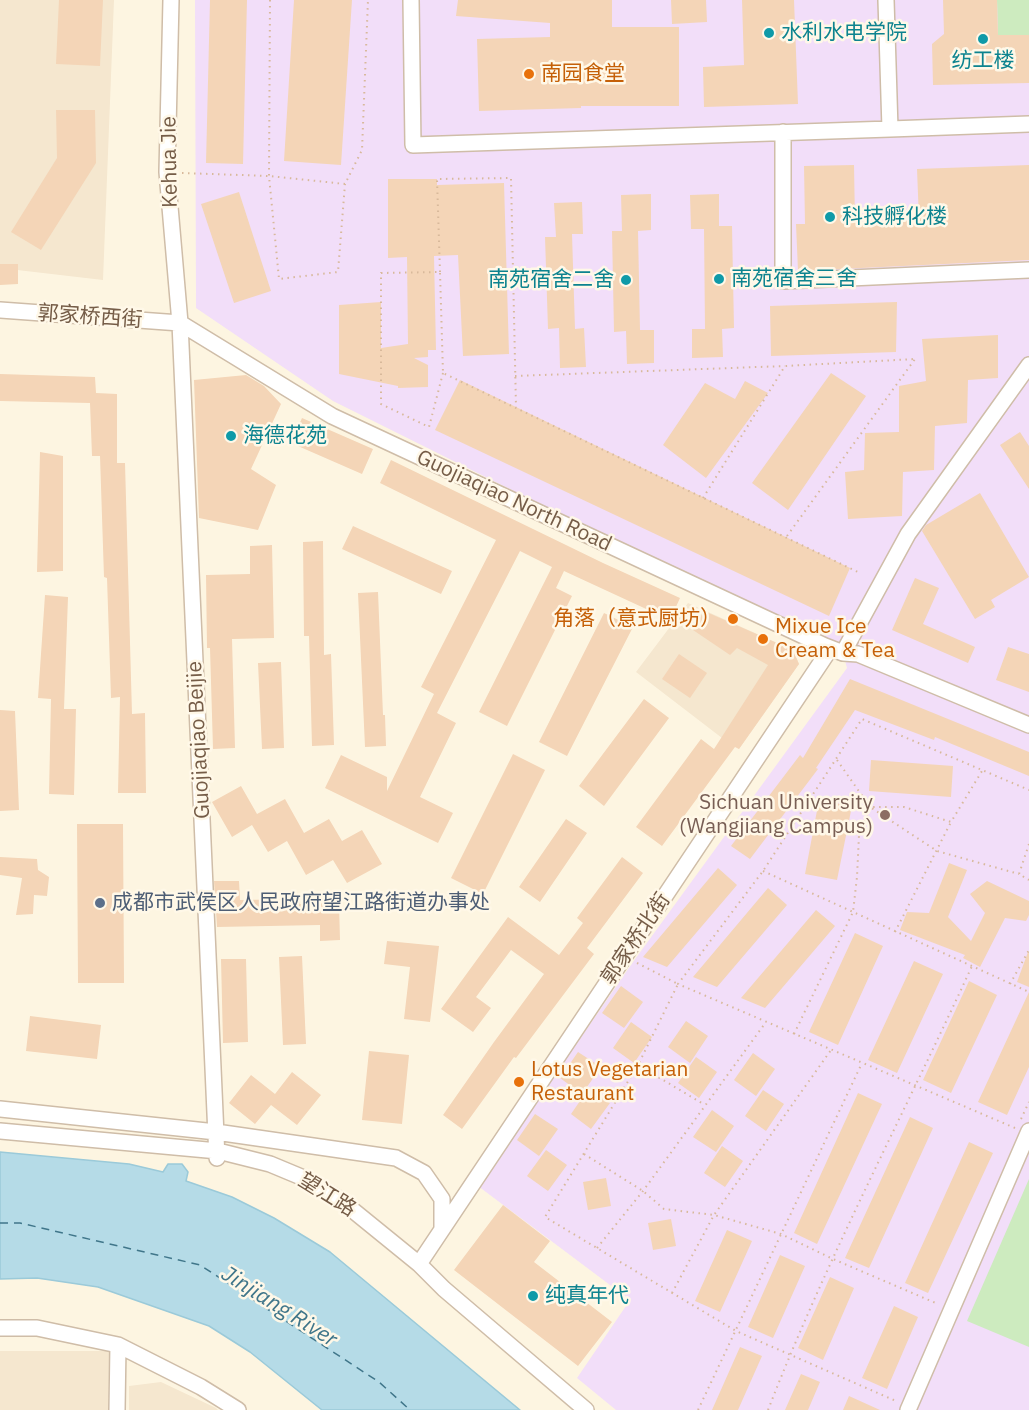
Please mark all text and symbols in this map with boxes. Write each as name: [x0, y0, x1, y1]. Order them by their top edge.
place label: 水利水电学院: [781, 20, 907, 46]
marker: 水利水电学院: [762, 26, 776, 40]
marker: 纺工楼: [976, 32, 990, 46]
place label: 纺工楼: [952, 48, 1014, 74]
place label: 南园食堂: [541, 61, 625, 87]
marker: 南园食堂: [522, 67, 536, 81]
street label: Kehua Jie: [157, 116, 183, 208]
place label: 科技孵化楼: [842, 204, 947, 230]
marker: 科技孵化楼: [823, 210, 837, 224]
place label: 南苑宿舍三舍: [731, 266, 857, 292]
place label: 南苑宿舍二舍: [488, 267, 614, 293]
marker: 南苑宿舍三舍: [712, 272, 726, 286]
marker: 南苑宿舍二舍: [619, 273, 633, 287]
street label: 郭家桥西街: [37, 301, 143, 333]
place label: 海德花苑: [243, 423, 327, 449]
marker: 海德花苑: [224, 429, 238, 443]
street label: Guojiaqiao North Road: [412, 445, 616, 557]
place label: 角落（意式厨坊）: [553, 606, 721, 632]
marker: 角落（意式厨坊）: [726, 612, 740, 626]
place label: Mixue Ice Cream & Tea: [775, 614, 895, 664]
marker: Mixue Ice Cream & Tea: [756, 632, 770, 646]
street label: Guojiaqiao Beijie: [182, 661, 216, 819]
place label: Sichuan University (Wangjiang Campus): [679, 790, 873, 840]
marker: Sichuan University (Wangjiang Campus): [878, 808, 892, 822]
street label: 郭家桥北街: [596, 888, 676, 990]
place label: 成都市武侯区人民政府望江路街道办事处: [112, 890, 490, 916]
marker: 成都市武侯区人民政府望江路街道办事处: [93, 896, 107, 910]
place label: Lotus Vegetarian Restaurant: [531, 1057, 688, 1107]
marker: Lotus Vegetarian Restaurant: [512, 1075, 526, 1089]
street label: 望江路: [294, 1168, 360, 1222]
water label: Jinjiang River: [216, 1261, 342, 1353]
place label: 纯真年代: [545, 1283, 629, 1309]
marker: 纯真年代: [526, 1289, 540, 1303]

